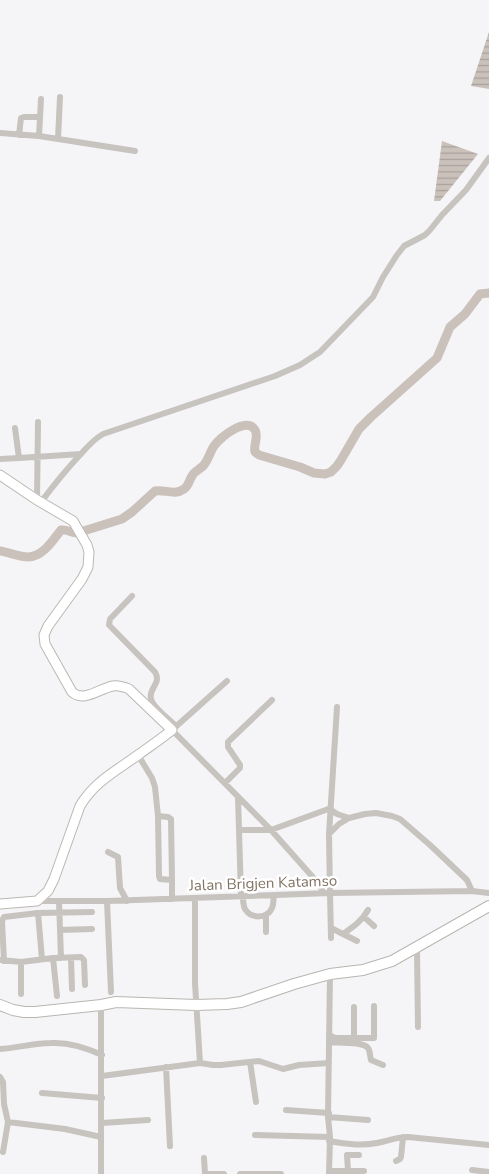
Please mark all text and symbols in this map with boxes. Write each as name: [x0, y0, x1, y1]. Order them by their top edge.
street label: Jalan Brigjen Katamso: [188, 870, 337, 896]

